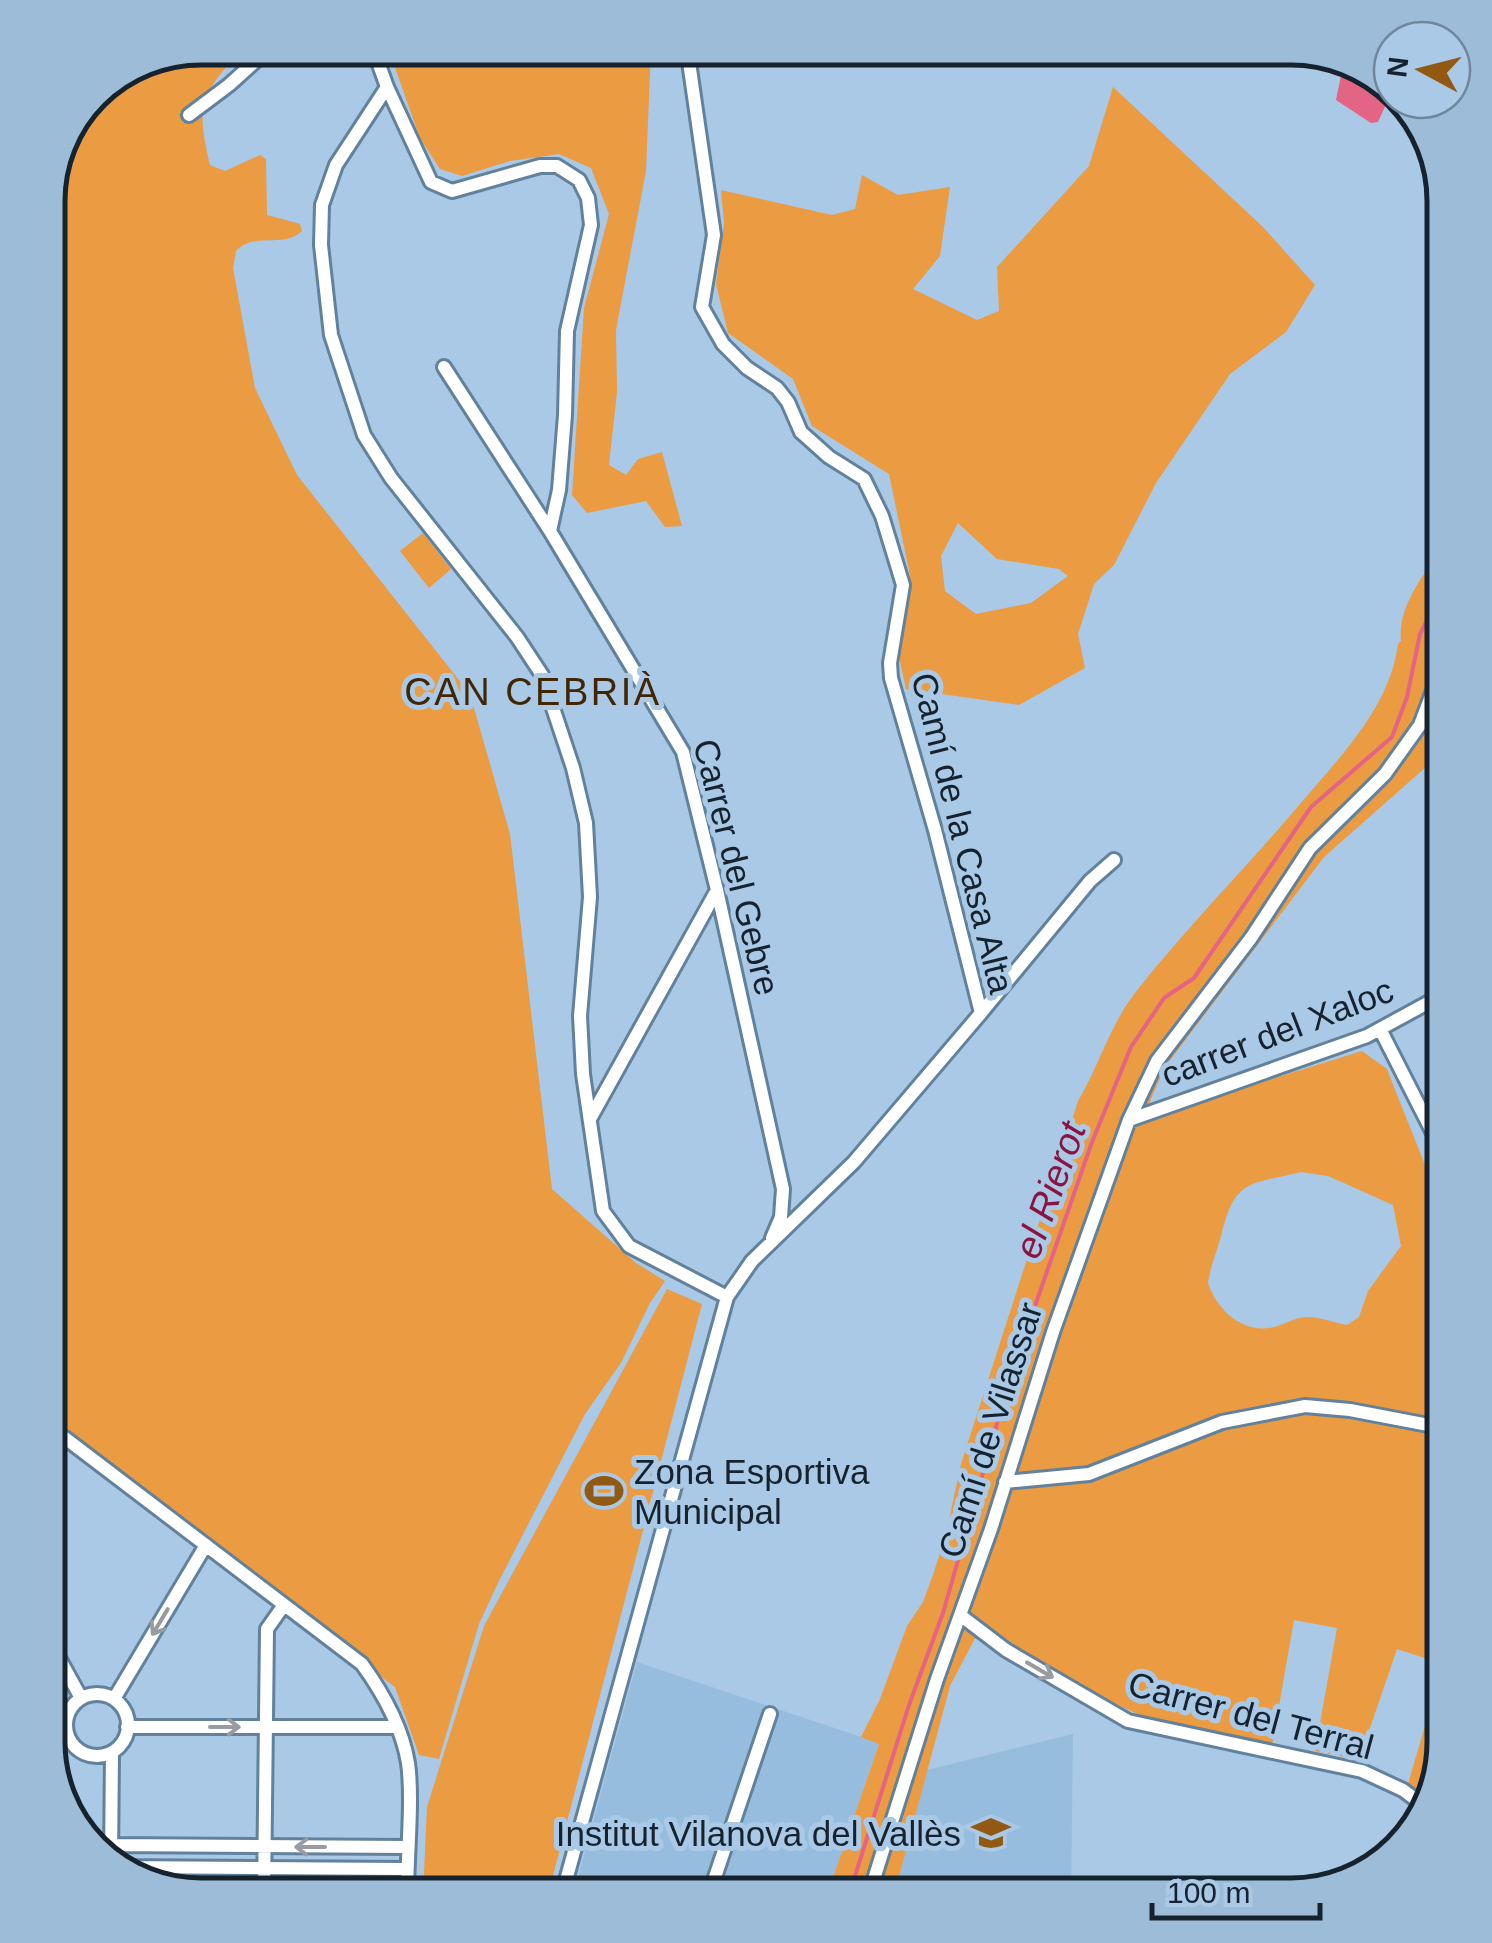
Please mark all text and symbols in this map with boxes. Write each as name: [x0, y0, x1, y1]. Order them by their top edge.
north arrow: [1372, 20, 1472, 120]
text: N: [1381, 55, 1414, 79]
street label: Camí de la Casa Alta: [904, 669, 1022, 998]
district label: CAN CEBRIÀ: [404, 671, 662, 713]
street label: Carrer del Gebre: [686, 735, 788, 999]
street label: carrer del Xaloc: [1156, 970, 1398, 1094]
water label: el Rierot: [1006, 1115, 1094, 1264]
street label: Camí de Vilassar: [930, 1297, 1050, 1562]
place label: Zona Esportiva Municipal: [634, 1452, 870, 1531]
sports icon: Zona Esportiva Municipal: [583, 1470, 625, 1512]
one-way arrow: [150, 1607, 170, 1636]
one-way arrow: [1025, 1660, 1054, 1680]
street label: Carrer del Terral: [1124, 1664, 1378, 1766]
one-way arrow: [208, 1718, 240, 1736]
school or university icon: Institut Vilanova del Vallès: [970, 1812, 1012, 1854]
place label: Institut Vilanova del Vallès: [556, 1814, 961, 1853]
one-way arrow: [294, 1837, 326, 1856]
scale bar: [1152, 1858, 1320, 1920]
text: 100 m: [1167, 1876, 1250, 1909]

